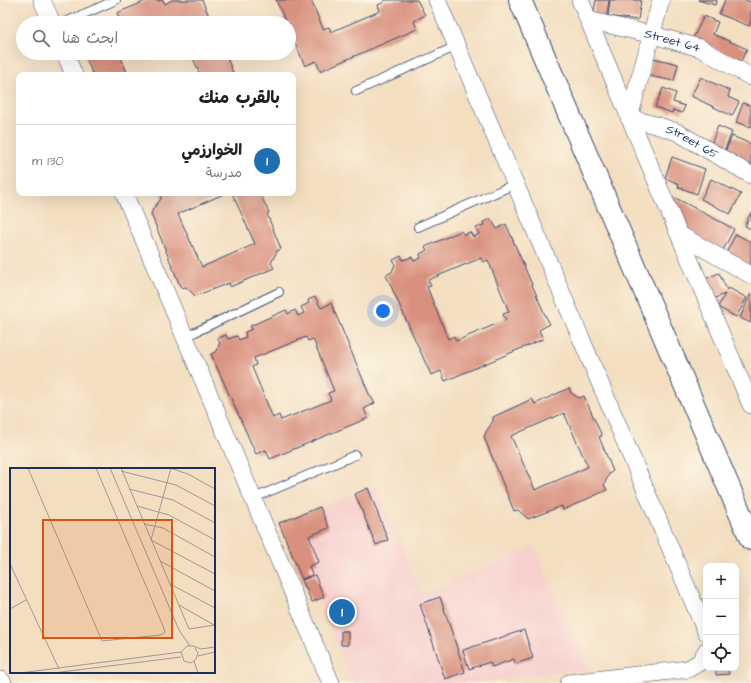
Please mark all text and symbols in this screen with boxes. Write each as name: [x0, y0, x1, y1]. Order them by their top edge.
search box: [16, 16, 296, 60]
street label: Street 64: [643, 25, 703, 56]
icon: search: [30, 27, 52, 49]
text: ابحث هنا: [62, 28, 118, 49]
text: بالقرب منك: [199, 86, 280, 110]
street label: Street 65: [664, 120, 722, 163]
text: الخوارزمي: [181, 140, 242, 161]
text: 130 m: [32, 152, 64, 170]
text: 1: [266, 152, 268, 170]
text: مدرسة: [206, 164, 242, 182]
your location: [373, 301, 393, 321]
inset map: [10, 468, 215, 673]
map controls: [703, 563, 739, 671]
button: +: [703, 563, 739, 599]
pin: 1: [329, 597, 355, 627]
button: −: [703, 599, 739, 635]
button: locate: [703, 635, 739, 671]

